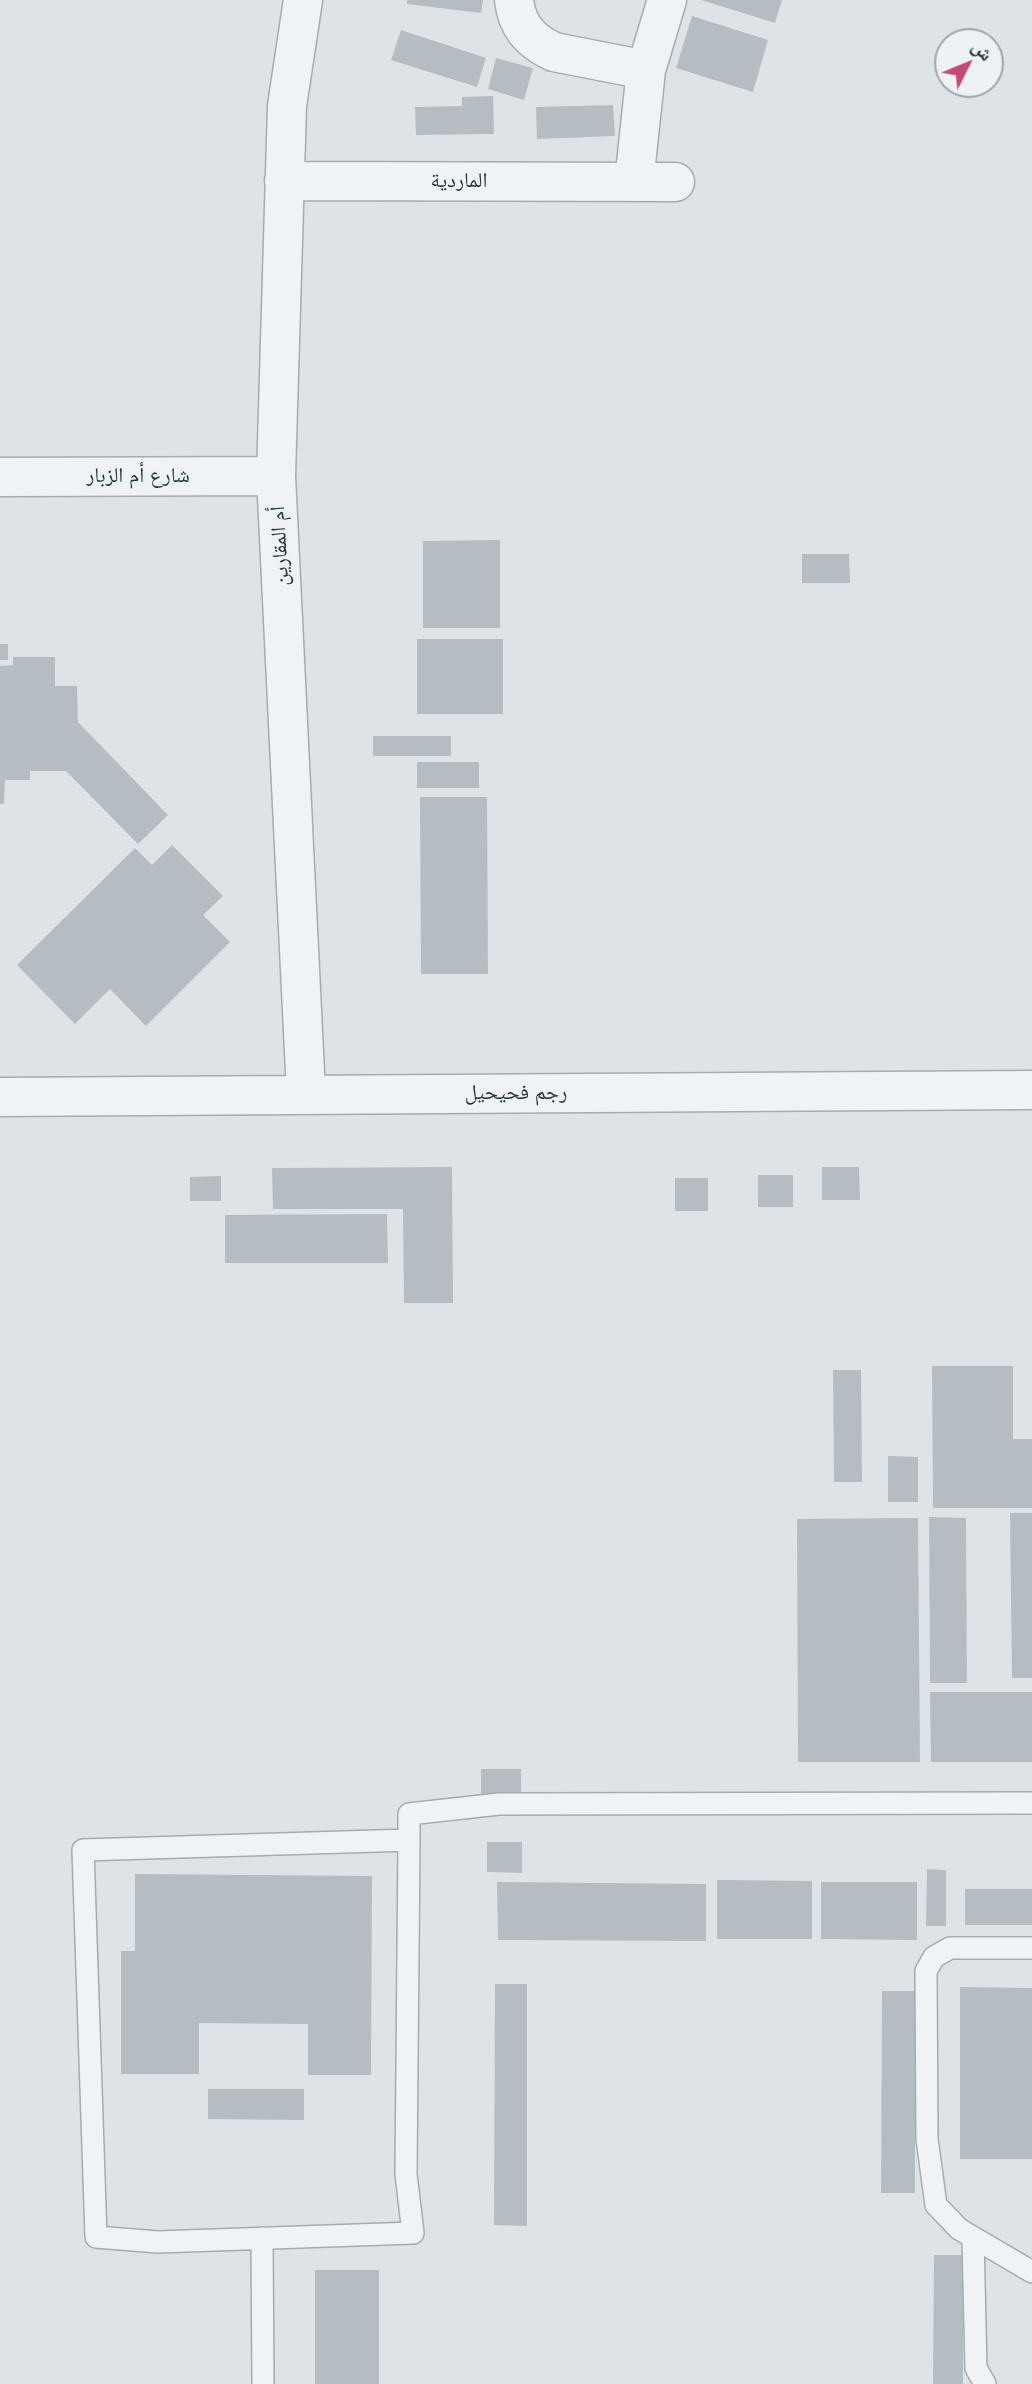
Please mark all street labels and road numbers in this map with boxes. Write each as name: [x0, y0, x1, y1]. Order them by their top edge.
street label: الماردية: [431, 168, 487, 194]
street label: شارع أم الزبار: [86, 463, 190, 489]
street label: أم المقارين: [265, 505, 295, 587]
street label: رجم فحيحيل: [465, 1080, 567, 1106]

